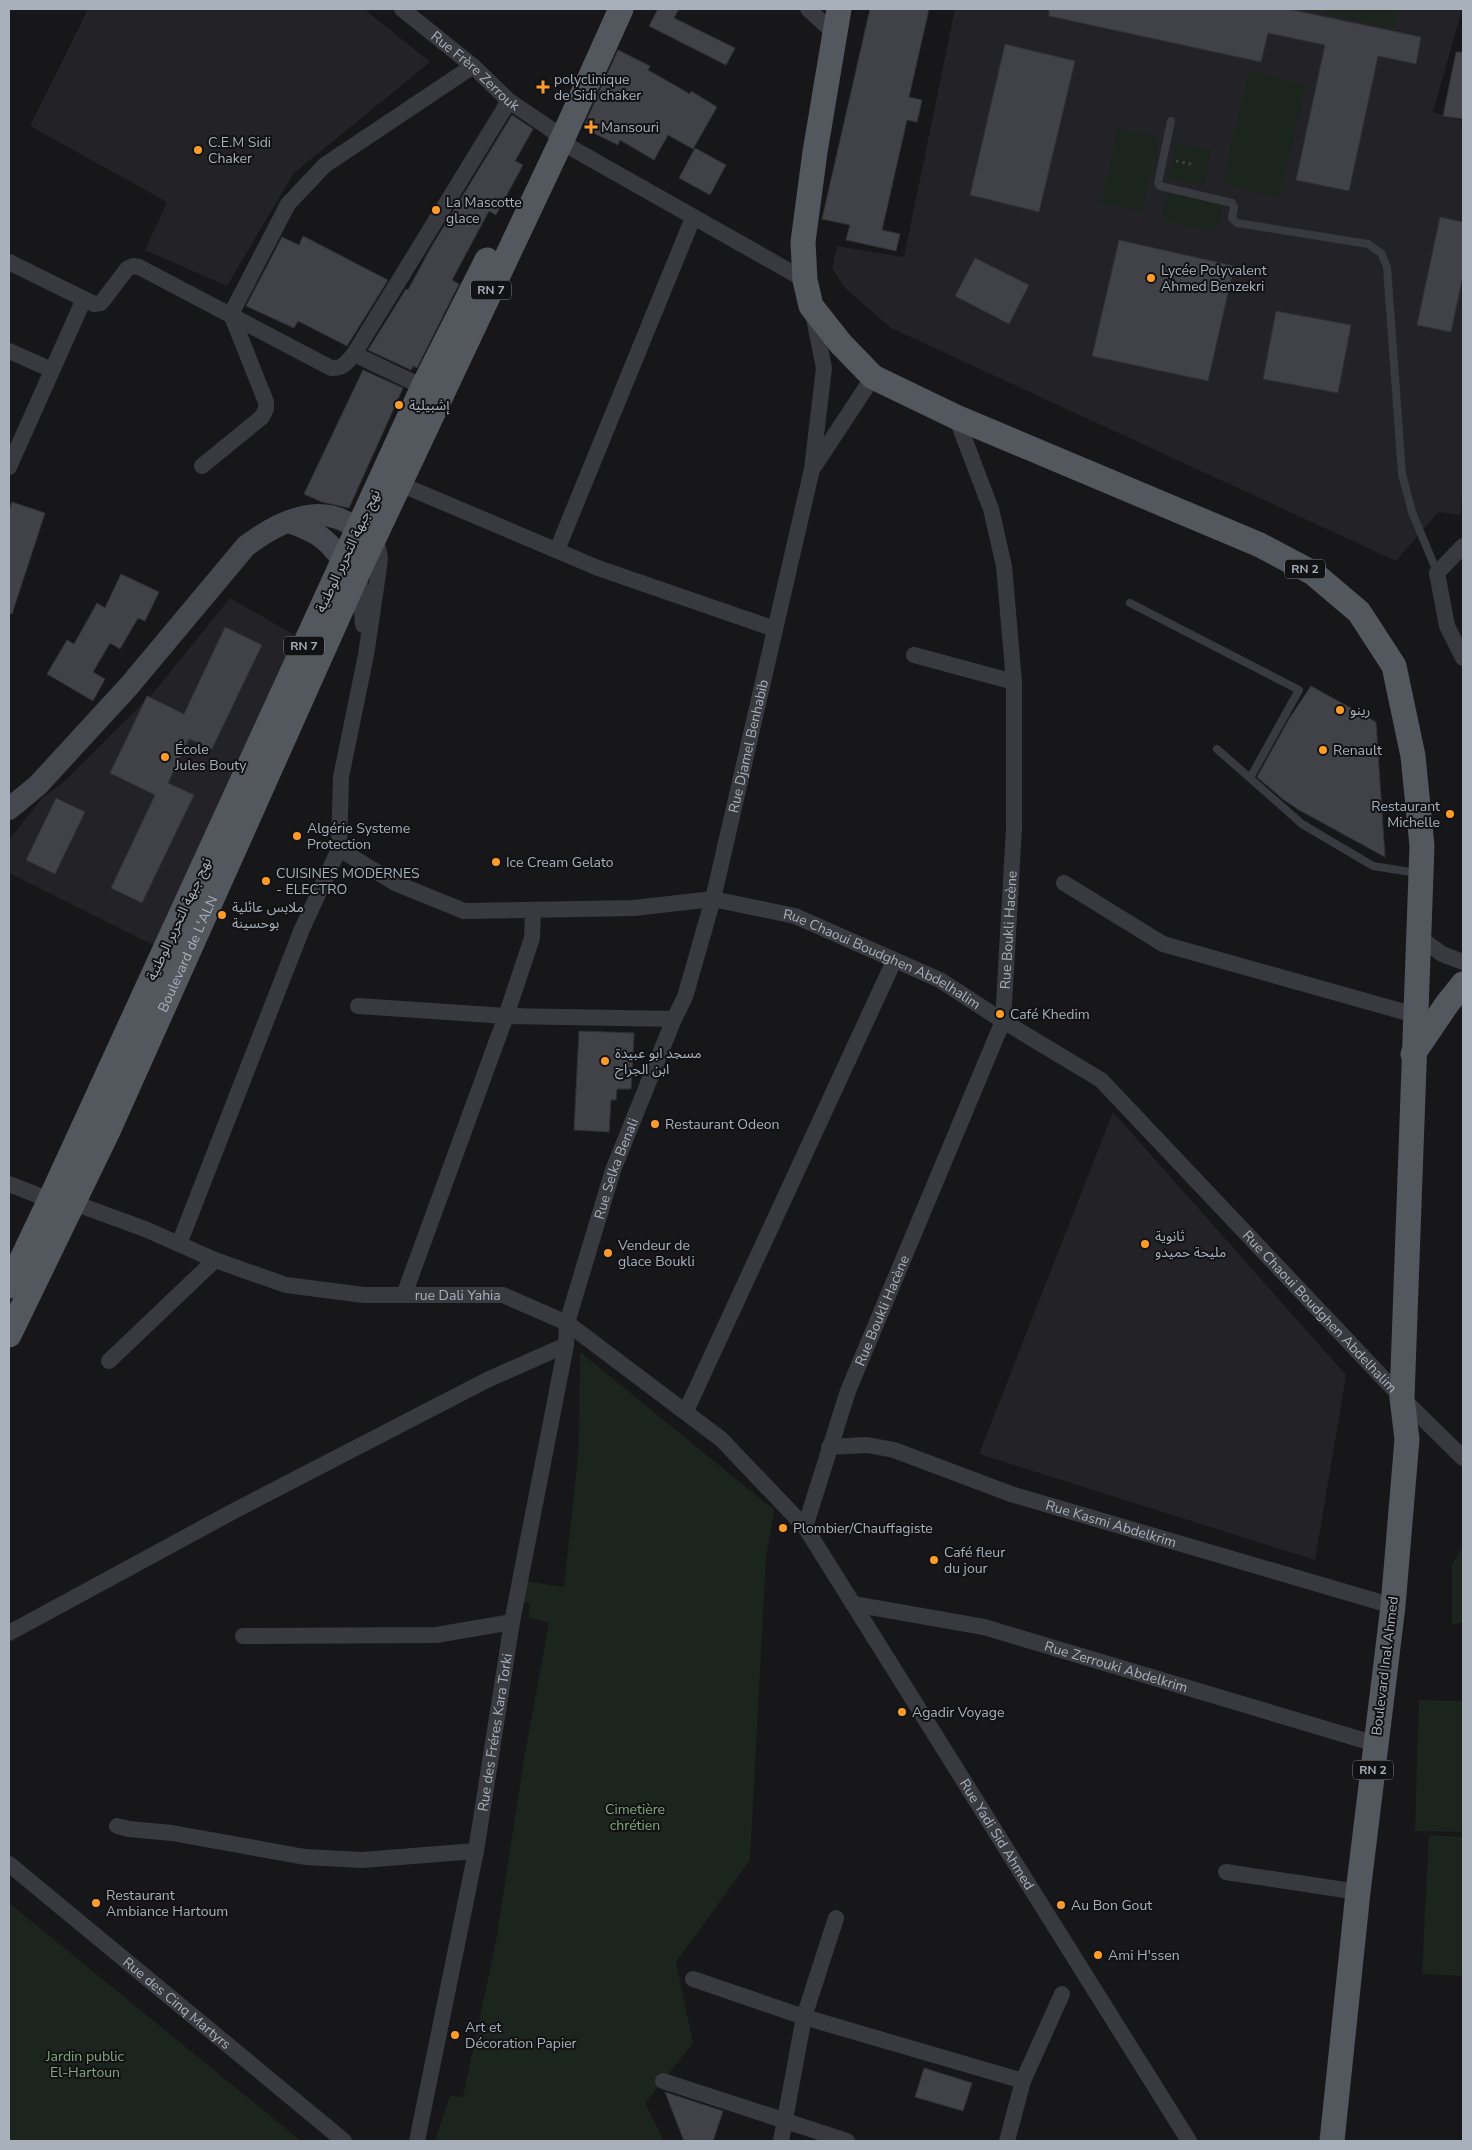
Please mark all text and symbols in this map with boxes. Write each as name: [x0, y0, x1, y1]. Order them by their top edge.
street label: Rue Frère Zerrouk: [427, 27, 524, 116]
place label: polyclinique de Sidi chaker: [554, 70, 641, 105]
marker: polyclinique de Sidi chaker: [536, 80, 550, 94]
place label: Mansouri: [601, 118, 659, 137]
marker: Mansouri: [585, 121, 597, 133]
place label: C.E.M Sidi Chaker: [208, 133, 271, 168]
marker: C.E.M Sidi Chaker: [192, 144, 204, 156]
place label: La Mascotte glace: [446, 193, 522, 228]
marker: La Mascotte glace: [430, 204, 442, 216]
place label: Lycée Polyvalent Ahmed Benzekri: [1161, 261, 1267, 296]
marker: Lycée Polyvalent Ahmed Benzekri: [1145, 272, 1157, 284]
road number: RN 7: [471, 280, 511, 300]
place label: إشبيلية: [409, 396, 451, 415]
marker: إشبيلية: [393, 399, 405, 411]
street label: نهج جبهة التحرير الوطنية: [311, 486, 386, 616]
road number: RN 2: [1285, 560, 1325, 578]
road number: RN 7: [284, 636, 324, 656]
street label: Rue Djamel Benhabib: [724, 678, 773, 815]
place label: رينو: [1350, 701, 1370, 720]
marker: رينو: [1334, 704, 1346, 716]
place label: École Jules Bouty: [174, 740, 247, 775]
place label: Renault: [1333, 741, 1382, 760]
marker: Renault: [1317, 744, 1329, 756]
marker: École Jules Bouty: [159, 751, 171, 763]
place label: Restaurant Michelle: [1371, 797, 1440, 832]
marker: Restaurant Michelle: [1444, 808, 1456, 820]
place label: Algérie Systeme Protection: [307, 819, 410, 854]
marker: Algérie Systeme Protection: [291, 830, 303, 842]
place label: Ice Cream Gelato: [506, 853, 614, 872]
street label: نهج جبهة التحرير الوطنية: [142, 854, 217, 984]
marker: Ice Cream Gelato: [490, 856, 502, 868]
place label: CUISINES MODERNES - ELECTRO: [276, 864, 420, 899]
street label: Rue Boukli Hacène: [995, 870, 1021, 990]
marker: CUISINES MODERNES - ELECTRO: [260, 875, 272, 887]
street label: Boulevard de L'ALN: [153, 892, 222, 1015]
place label: ملابس عائلية بوحسينة: [232, 898, 304, 933]
street label: Rue Chaoui Boudghen Abdelhalim: [782, 904, 984, 1013]
marker: ملابس عائلية بوحسينة: [216, 909, 228, 921]
place label: Café Khedim: [1010, 1005, 1090, 1024]
marker: Café Khedim: [994, 1008, 1006, 1020]
place label: مسجد ابو عبيدة ابن الجراح: [615, 1044, 702, 1080]
marker: مسجد ابو عبيدة ابن الجراح: [599, 1055, 611, 1067]
street label: Rue Selka Benali: [589, 1115, 643, 1221]
place label: Restaurant Odeon: [665, 1115, 779, 1134]
marker: Restaurant Odeon: [649, 1118, 661, 1130]
street label: Rue Chaoui Boudghen Abdelhalim: [1239, 1226, 1402, 1397]
place label: ثانوية مليحة حميدو: [1155, 1227, 1226, 1262]
place label: Vendeur de glace Boukli: [617, 1236, 695, 1271]
marker: ثانوية مليحة حميدو: [1139, 1238, 1151, 1250]
marker: Vendeur de glace Boukli: [602, 1247, 614, 1259]
street label: Rue Boukli Hacène: [850, 1252, 913, 1369]
street label: rue Dali Yahia: [415, 1286, 501, 1305]
street label: Rue Kasmi Abdelkrim: [1044, 1495, 1179, 1552]
place label: Plombier/Chauffagiste: [793, 1519, 933, 1538]
marker: Plombier/Chauffagiste: [777, 1522, 789, 1534]
place label: Café fleur du jour: [944, 1543, 1005, 1578]
marker: Café fleur du jour: [928, 1554, 940, 1566]
street label: Boulevard Inal Ahmed: [1367, 1595, 1403, 1737]
street label: Rue Zerrouki Abdelkrim: [1042, 1636, 1190, 1697]
street label: Rue des Fréres Kara Torki: [473, 1652, 516, 1813]
place label: Agadir Voyage: [912, 1703, 1004, 1722]
marker: Agadir Voyage: [896, 1706, 908, 1718]
road number: RN 2: [1353, 1760, 1393, 1780]
street label: Rue Yadi Sid Ahmed: [955, 1775, 1039, 1893]
park label: Cimetière chrétien: [605, 1800, 665, 1835]
place label: Restaurant Ambiance Hartoum: [106, 1886, 228, 1921]
place label: Au Bon Gout: [1071, 1896, 1152, 1915]
marker: Restaurant Ambiance Hartoum: [90, 1897, 102, 1909]
marker: Au Bon Gout: [1055, 1899, 1067, 1911]
place label: Ami H'ssen: [1108, 1946, 1180, 1965]
marker: Ami H'ssen: [1092, 1949, 1104, 1961]
street label: Rue des Cinq Martyrs: [119, 1952, 235, 2054]
place label: Art et Décoration Papier: [465, 2018, 577, 2053]
marker: Art et Décoration Papier: [449, 2029, 461, 2041]
park label: Jardin public El-Hartoun: [45, 2047, 124, 2082]

